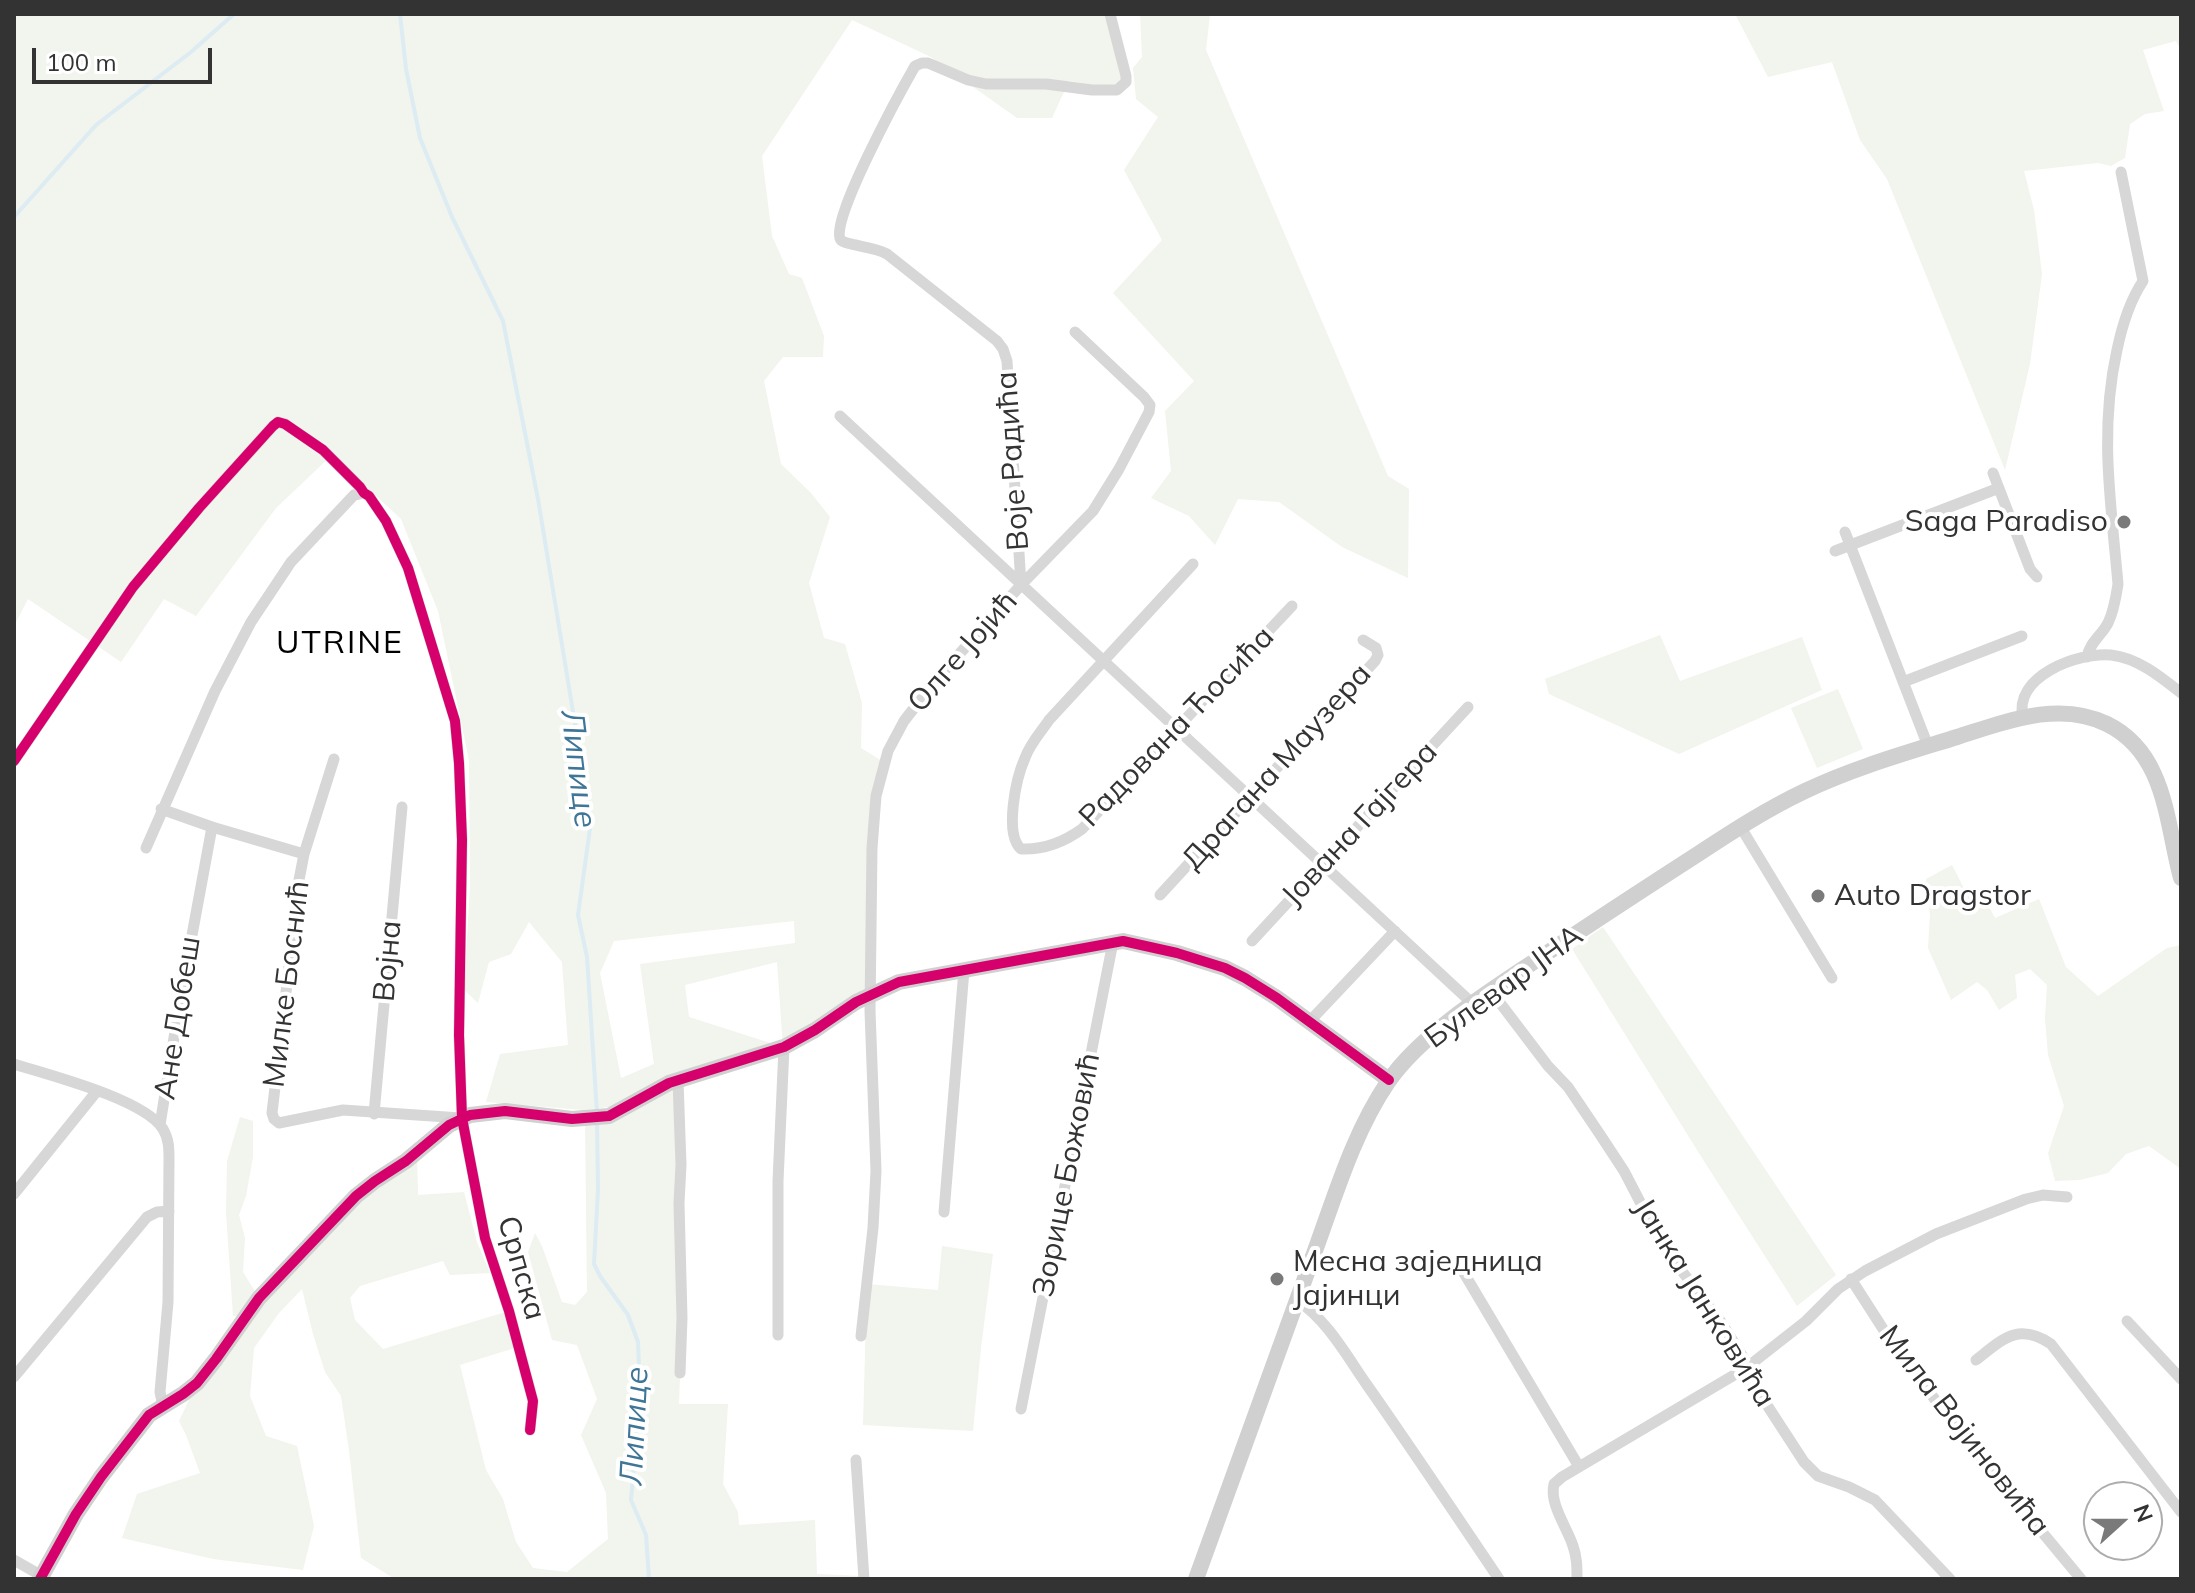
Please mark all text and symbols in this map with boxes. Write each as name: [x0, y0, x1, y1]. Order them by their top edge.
scale bar: [36, 32, 216, 82]
text: 100 m: [46, 47, 117, 77]
street label: Воје Радића: [989, 370, 1037, 552]
place label: Saga Paradiso: [1905, 504, 2108, 540]
marker: Saga Paradiso: [2115, 513, 2133, 531]
street label: Олге Јојић: [901, 584, 1025, 720]
street label: Радована Ћосића: [1072, 619, 1282, 835]
district label: UTRINE: [276, 624, 404, 662]
street label: Драгана Маузера: [1175, 656, 1379, 878]
water label: Липице: [552, 708, 604, 830]
street label: Јована Гајгера: [1275, 734, 1445, 914]
street label: Милке Боснић: [256, 878, 318, 1090]
place label: Auto Dragstor: [1834, 878, 2031, 914]
marker: Auto Dragstor: [1809, 887, 1827, 905]
street label: Булевар ЈНА: [1418, 918, 1590, 1056]
street label: Војна: [367, 919, 409, 1003]
street label: Ане Добеш: [147, 934, 209, 1102]
street label: Зорице Божовић: [1026, 1050, 1108, 1300]
street label: Јанка Јанковића: [1625, 1192, 1783, 1414]
street label: Српска: [489, 1212, 553, 1324]
place label: Месна заједница Јајинци: [1293, 1244, 1543, 1314]
marker: Месна заједница Јајинци: [1268, 1270, 1286, 1288]
street label: Мила Војиновића: [1871, 1319, 2057, 1543]
water label: Липице: [613, 1366, 657, 1486]
north arrow: [2083, 1481, 2163, 1561]
text: N: [2127, 1500, 2160, 1526]

